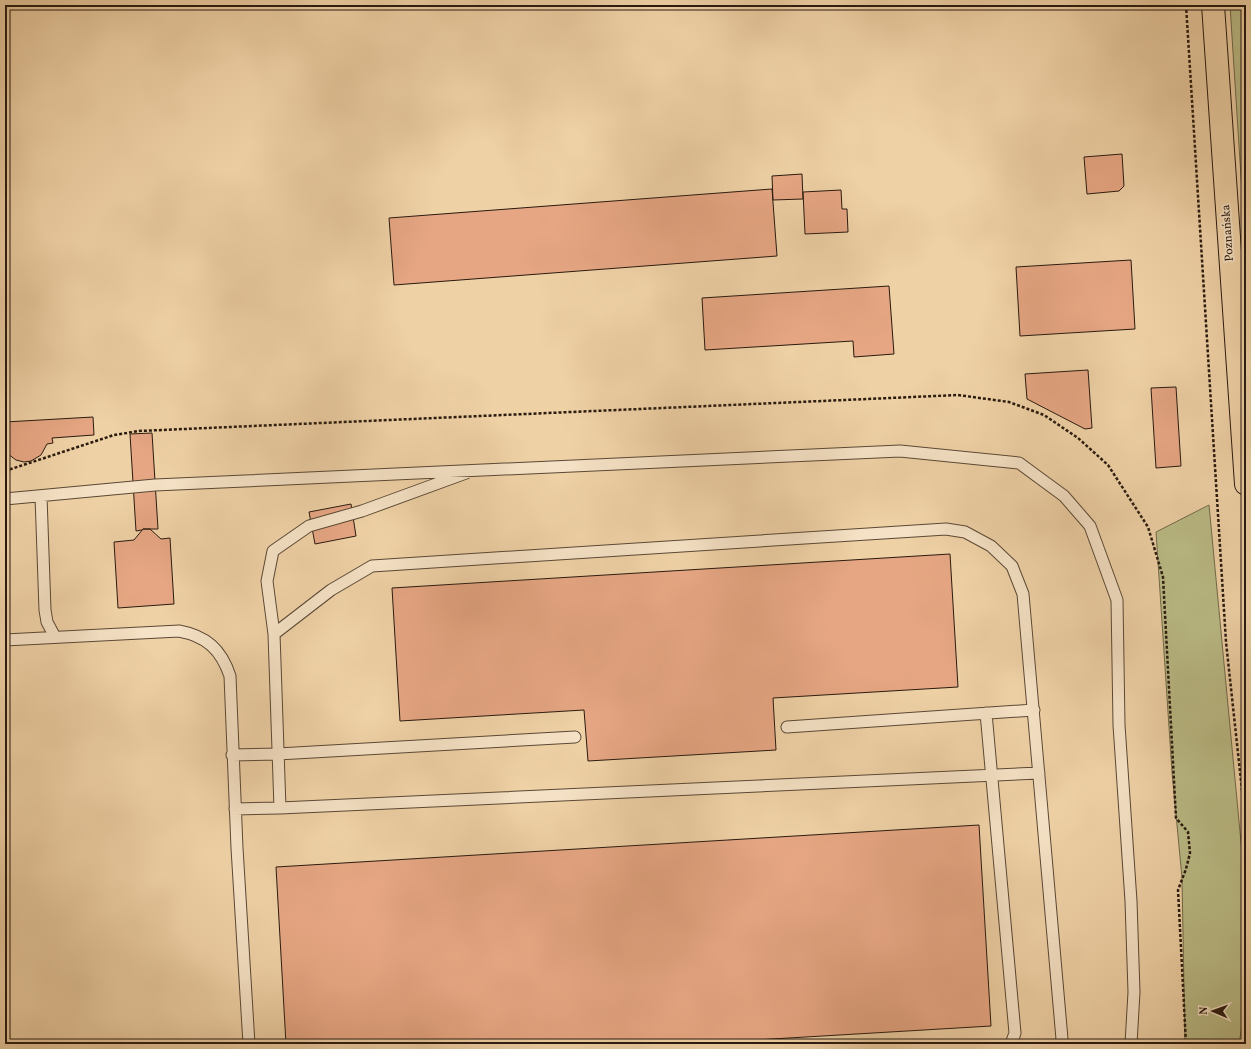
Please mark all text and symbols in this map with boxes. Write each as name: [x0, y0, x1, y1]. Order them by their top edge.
street label: Poznańska: [1218, 204, 1238, 262]
north arrow: [1193, 991, 1233, 1031]
text: N: [1197, 1006, 1212, 1015]

